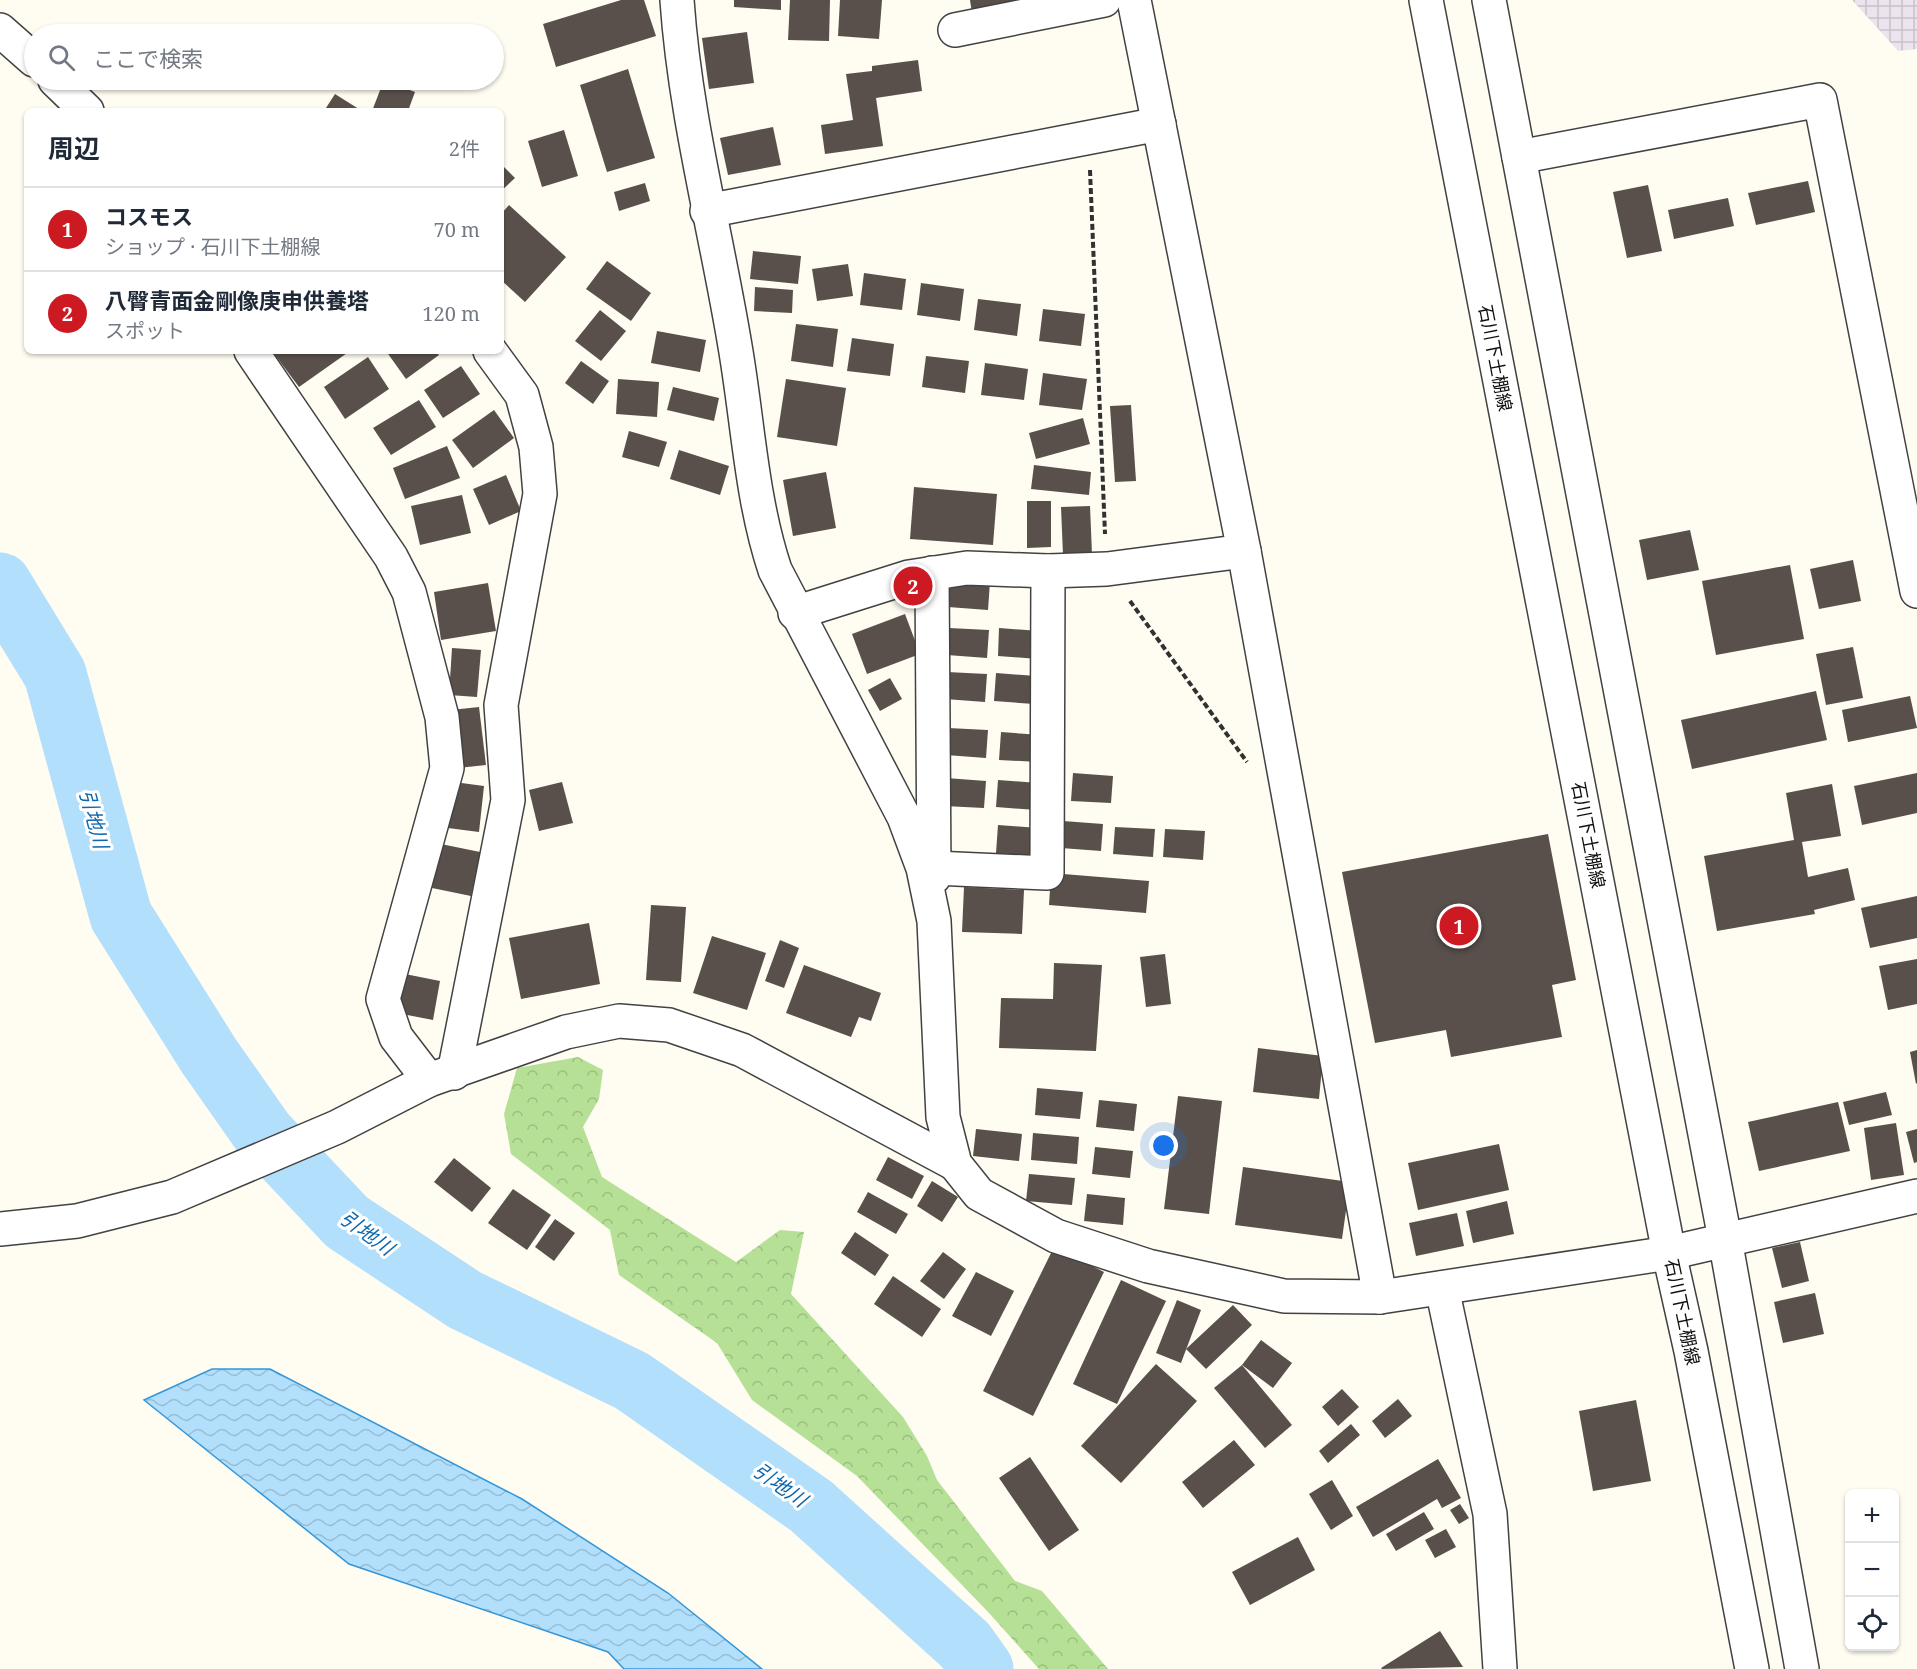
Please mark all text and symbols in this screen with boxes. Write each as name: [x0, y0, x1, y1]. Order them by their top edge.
search box: [24, 24, 504, 90]
icon: search: [45, 41, 78, 74]
text: ここで検索: [93, 43, 203, 73]
text: 周辺: [48, 130, 100, 166]
text: 2件: [449, 135, 480, 162]
text: コスモス: [105, 201, 193, 231]
text: 1: [62, 216, 73, 243]
text: 70 m: [434, 216, 480, 243]
text: ショップ · 石川下土棚線: [105, 233, 320, 260]
text: 八臀青面金剛像庚申供養塔: [105, 285, 369, 315]
text: 2: [62, 300, 73, 327]
text: 120 m: [422, 300, 480, 327]
street label: 石川下土棚線: [1474, 303, 1518, 413]
text: スポット: [105, 317, 185, 344]
pin: 2: [894, 564, 932, 608]
street label: 石川下土棚線: [1567, 780, 1611, 890]
water label: 引地川: [74, 786, 116, 853]
pin: 1: [1440, 904, 1478, 948]
your location: [1149, 1131, 1178, 1160]
water label: 引地川: [335, 1204, 401, 1262]
street label: 石川下土棚線: [1660, 1256, 1706, 1367]
water label: 引地川: [748, 1456, 814, 1514]
map controls: [1845, 1489, 1899, 1651]
button: +: [1845, 1489, 1899, 1543]
button: −: [1845, 1543, 1899, 1597]
button: locate: [1845, 1597, 1899, 1651]

